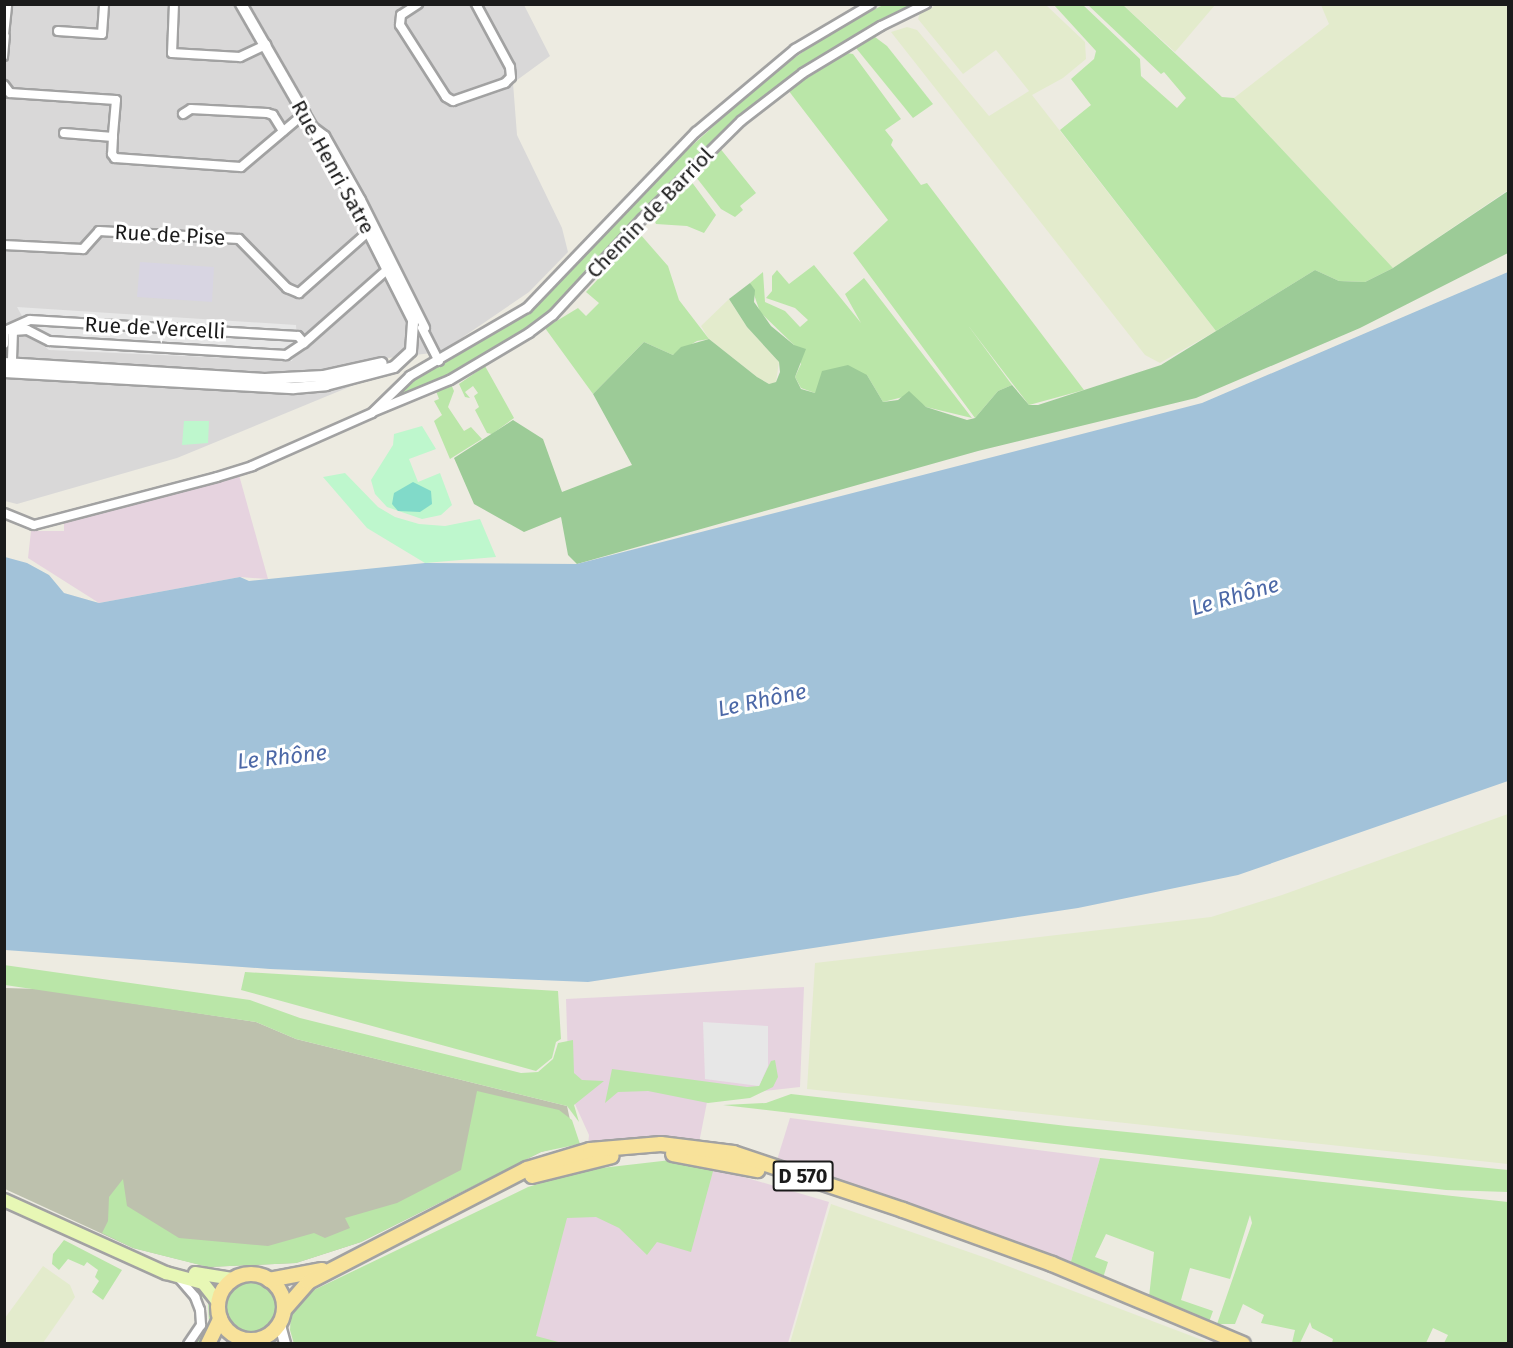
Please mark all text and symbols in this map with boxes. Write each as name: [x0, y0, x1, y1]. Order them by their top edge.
street label: Rue Henri Satre: [286, 96, 380, 238]
street label: Chemin de Barriol: [581, 143, 719, 283]
street label: Rue de Pise: [114, 220, 226, 250]
street label: Rue de Vercelli: [84, 312, 226, 344]
water label: Le Rhône: [1188, 571, 1282, 621]
water label: Le Rhône: [715, 678, 809, 722]
water label: Le Rhône: [236, 739, 328, 775]
road number: D 570: [772, 1159, 834, 1193]

